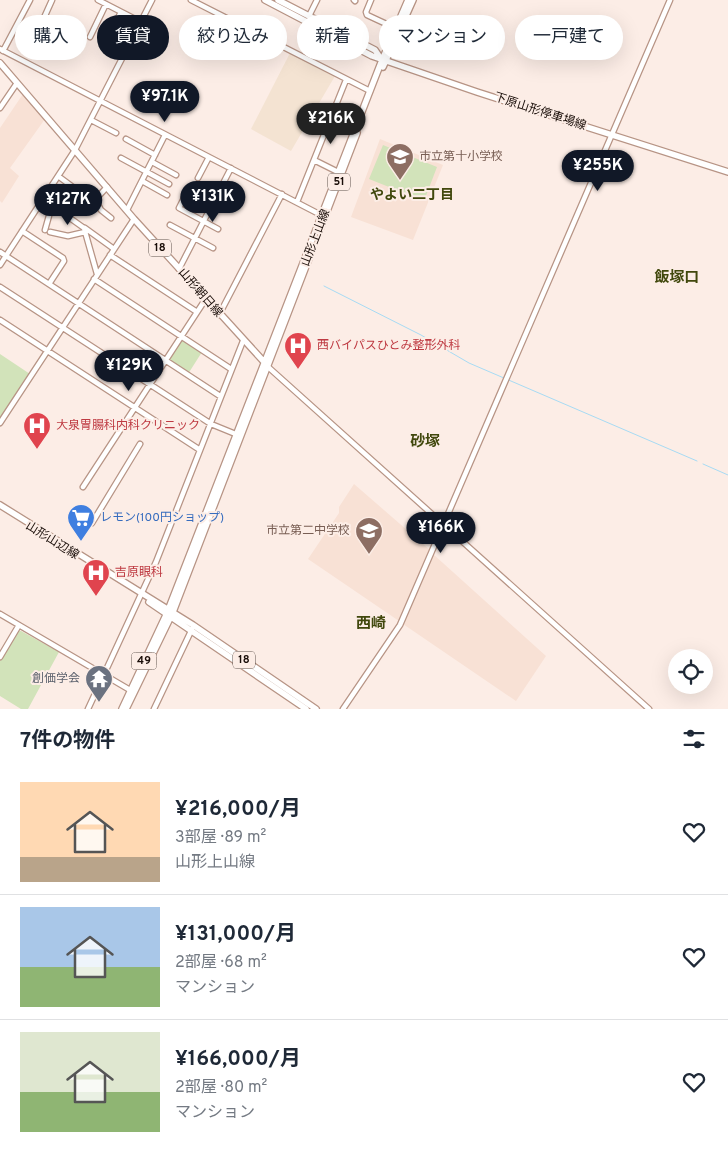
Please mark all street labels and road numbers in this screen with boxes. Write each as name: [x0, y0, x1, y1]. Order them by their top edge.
street label: 下原山形停車場線: [492, 90, 588, 134]
road number: 51: [328, 173, 350, 190]
street label: 山形上山線: [298, 207, 334, 269]
road number: 18: [149, 240, 171, 256]
street label: 山形朝日線: [174, 265, 226, 321]
street label: 山形山辺線: [22, 518, 82, 564]
road number: 49: [132, 652, 156, 669]
road number: 18: [233, 652, 255, 668]

